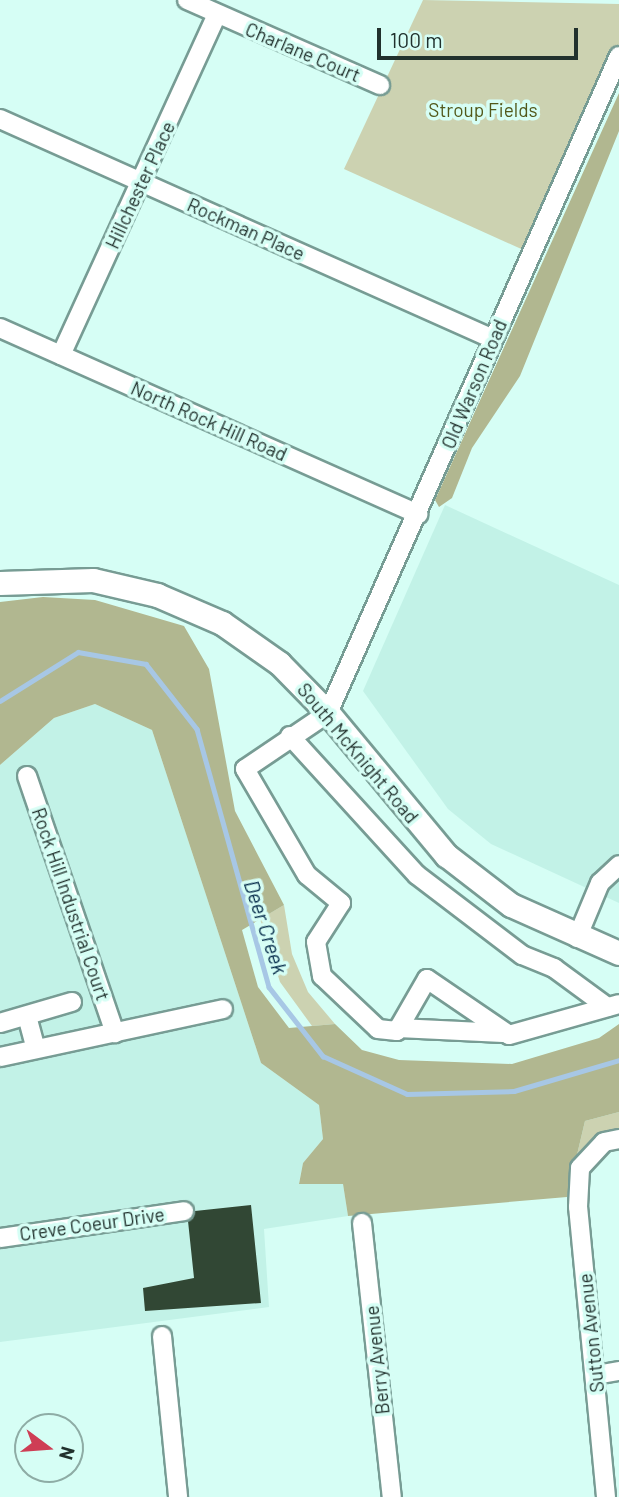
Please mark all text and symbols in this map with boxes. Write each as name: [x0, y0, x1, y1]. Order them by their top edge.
scale bar: [381, 14, 582, 58]
street label: Charlane Court: [242, 18, 364, 86]
text: 100 m: [390, 27, 443, 52]
park label: Stroup Fields: [428, 99, 538, 121]
street label: Hillchester Place: [101, 118, 179, 252]
street label: Rockman Place: [184, 193, 308, 265]
street label: Old Warson Road: [436, 316, 512, 452]
street label: North Rock Hill Road: [127, 376, 291, 466]
street label: South McKnight Road: [293, 678, 423, 828]
street label: Rock Hill Industrial Court: [27, 805, 115, 1003]
water label: Deer Creek: [239, 877, 293, 977]
street label: Creve Coeur Drive: [18, 1203, 166, 1245]
street label: Sutton Avenue: [573, 1272, 609, 1394]
street label: Berry Avenue: [360, 1304, 394, 1416]
north arrow: [14, 1413, 84, 1483]
text: N: [55, 1444, 81, 1463]

